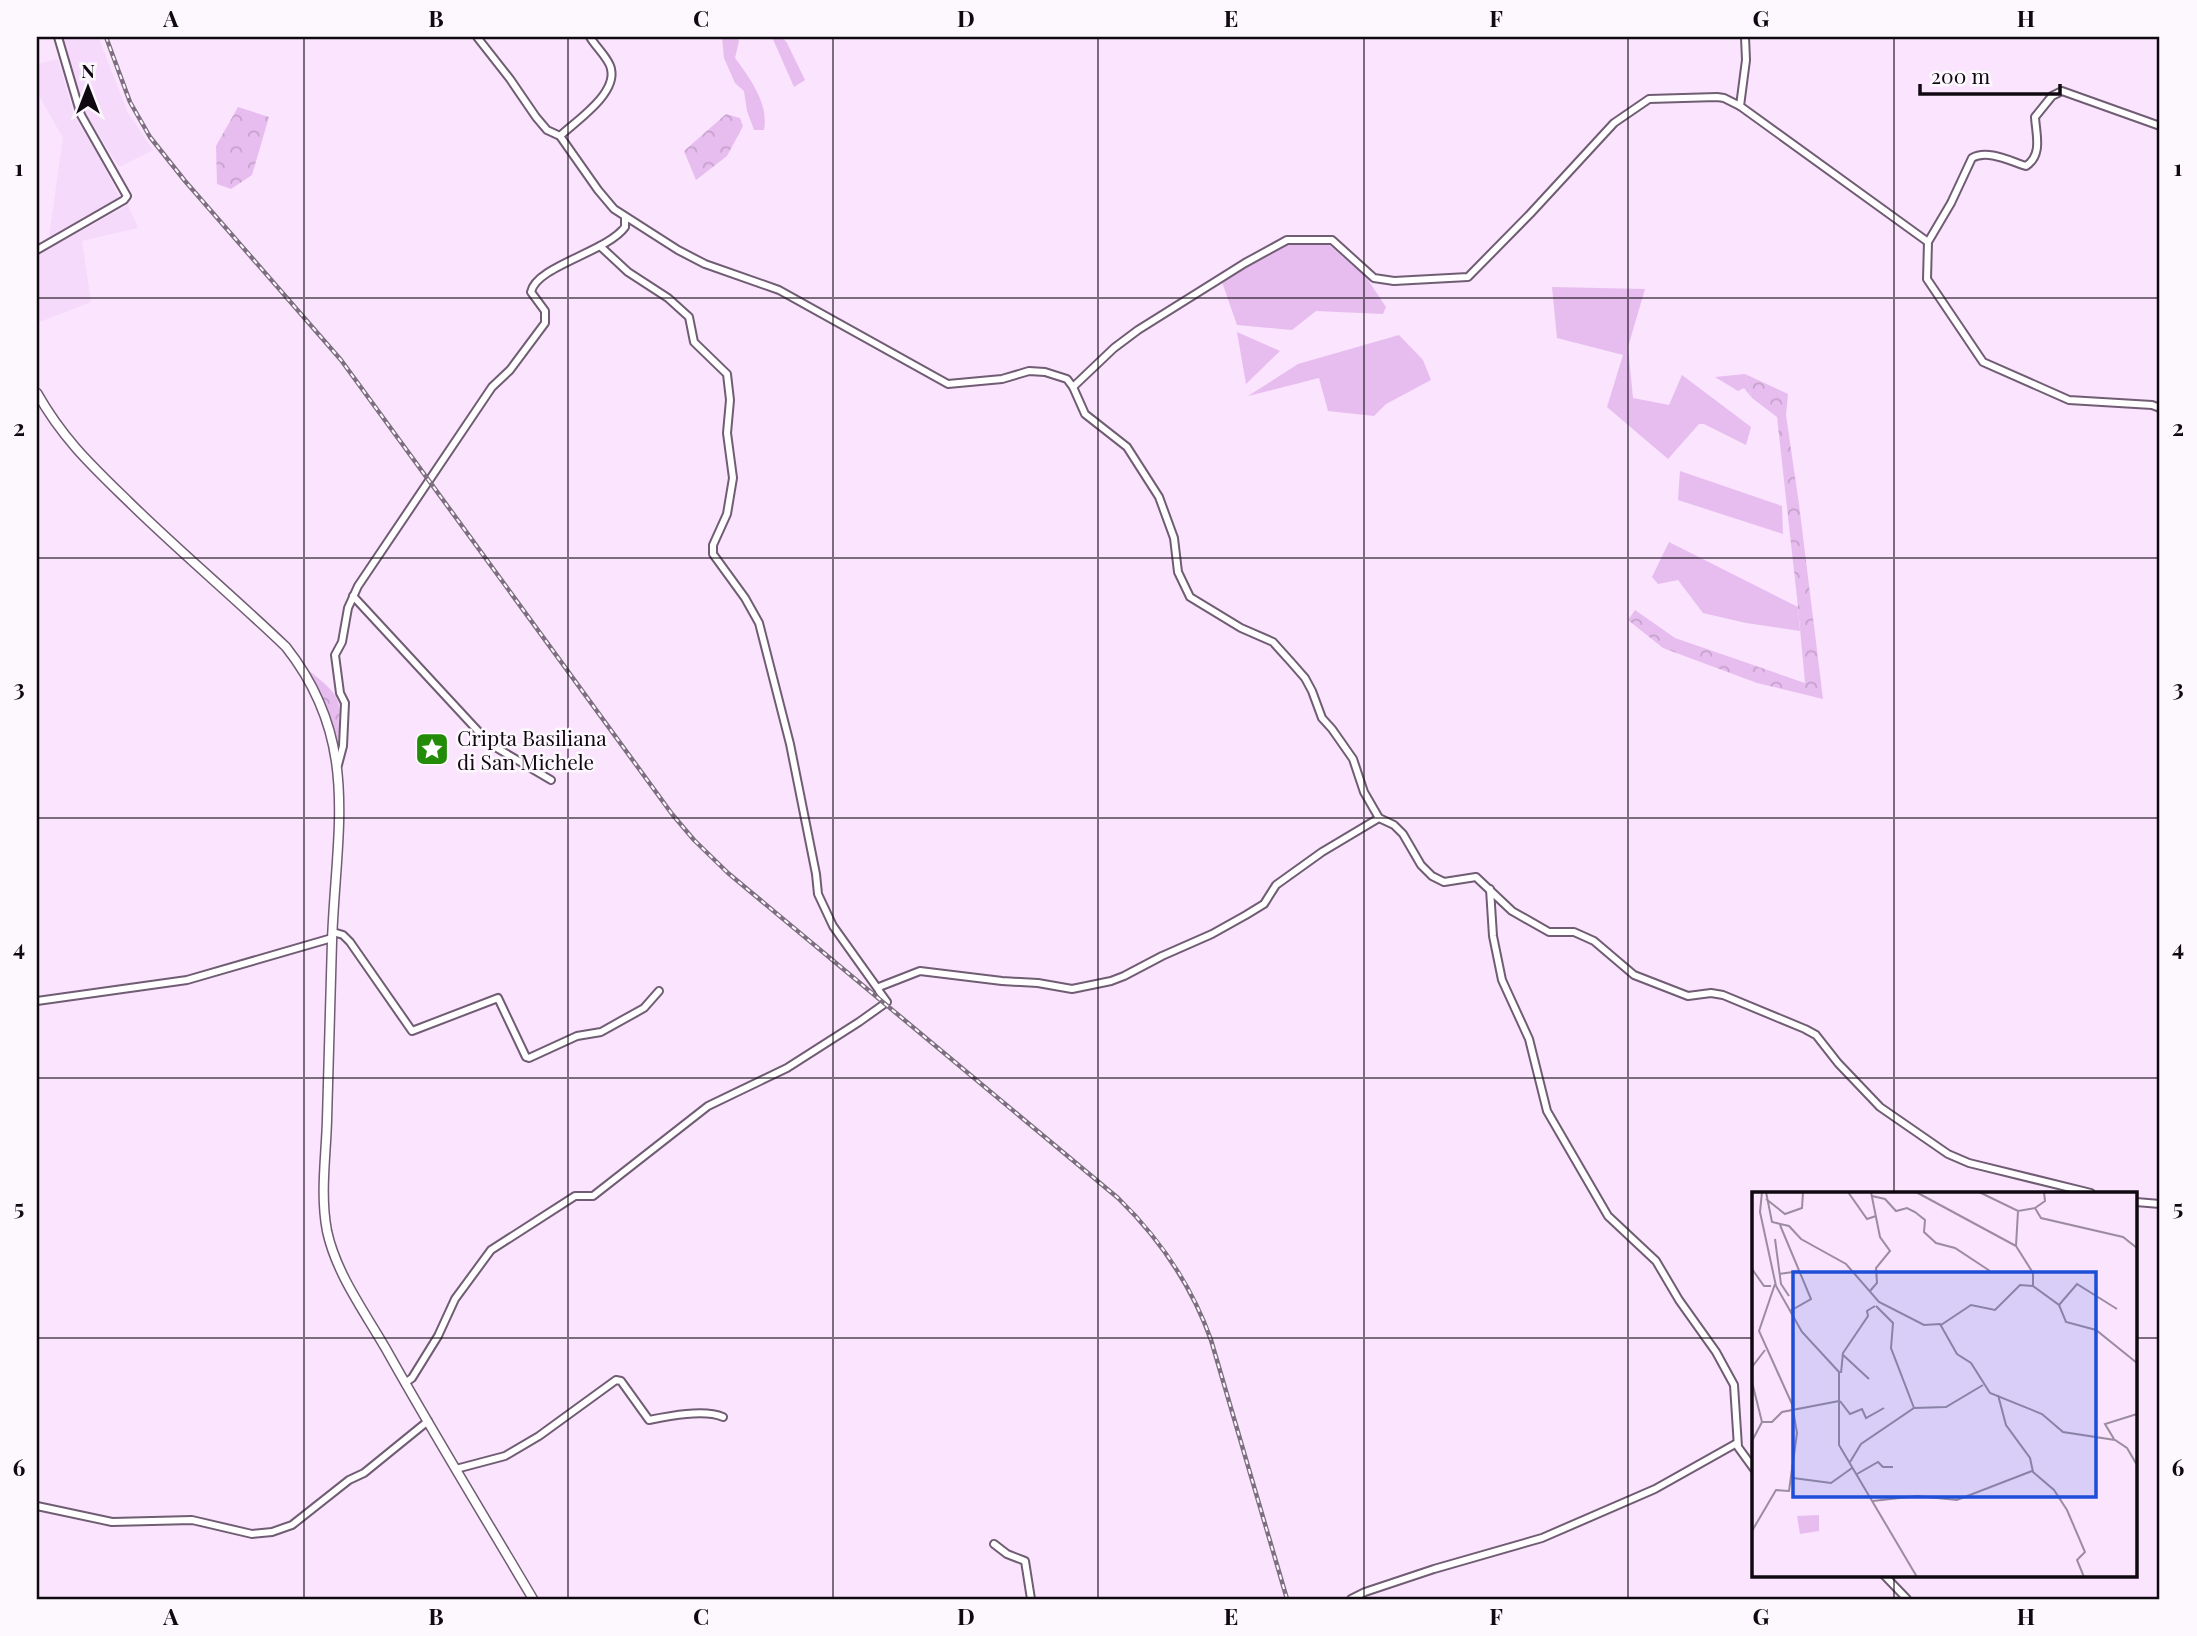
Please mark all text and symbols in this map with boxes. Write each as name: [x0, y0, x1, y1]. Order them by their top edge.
text: A: [162, 2, 179, 33]
text: B: [428, 2, 444, 33]
text: C: [693, 2, 709, 33]
text: D: [957, 2, 975, 33]
text: E: [1224, 2, 1238, 33]
text: F: [1489, 2, 1503, 33]
text: G: [1753, 2, 1770, 33]
text: H: [2017, 2, 2035, 33]
north arrow: [52, 52, 122, 122]
scale bar: [1920, 52, 2060, 96]
text: N: [81, 57, 95, 83]
text: 200 m: [1931, 61, 1990, 89]
text: 1: [15, 151, 24, 182]
text: 1: [2174, 151, 2183, 182]
text: 2: [13, 411, 25, 442]
text: 2: [2172, 411, 2184, 442]
text: 3: [13, 671, 25, 702]
text: 3: [2172, 671, 2184, 702]
place label: Cripta Basiliana di San Michele: [457, 723, 607, 775]
place icon: Cripta Basiliana di San Michele: [413, 730, 451, 768]
text: 4: [13, 931, 25, 962]
text: 4: [2172, 931, 2184, 962]
text: 5: [14, 1191, 24, 1222]
text: 5: [2173, 1191, 2183, 1222]
inset map: [1752, 1192, 2138, 1576]
text: 6: [13, 1451, 26, 1482]
text: 6: [2172, 1451, 2185, 1482]
text: A: [162, 1600, 179, 1631]
text: B: [428, 1600, 444, 1631]
text: C: [693, 1600, 709, 1631]
text: D: [957, 1600, 975, 1631]
text: E: [1224, 1600, 1238, 1631]
text: F: [1489, 1600, 1503, 1631]
text: G: [1753, 1600, 1770, 1631]
text: H: [2017, 1600, 2035, 1631]

